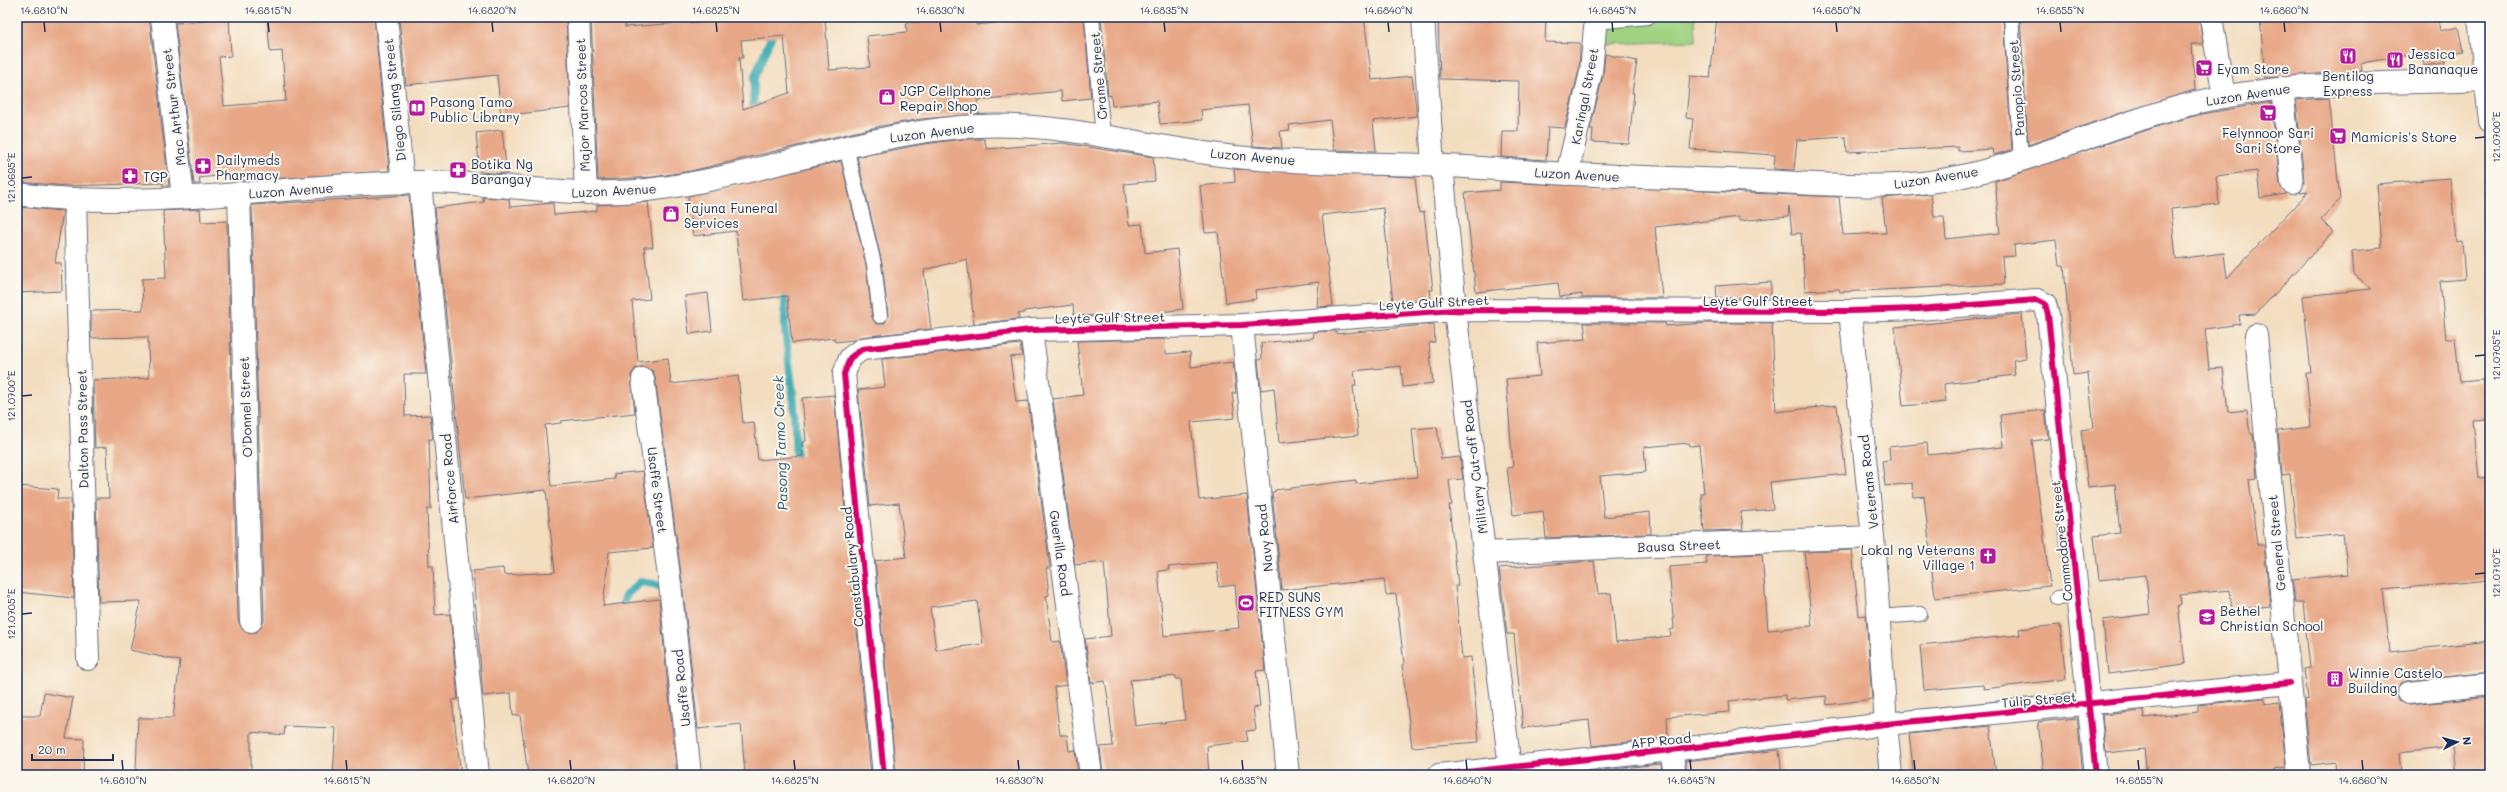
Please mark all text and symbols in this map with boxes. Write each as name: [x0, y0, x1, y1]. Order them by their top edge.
text: 14.6810°N: [20, 3, 68, 17]
text: 14.6815°N: [245, 3, 291, 17]
text: 14.6820°N: [468, 3, 516, 17]
text: 14.6825°N: [692, 3, 740, 17]
text: 14.6830°N: [916, 3, 964, 17]
text: 14.6835°N: [1140, 3, 1188, 17]
text: 14.6840°N: [1364, 3, 1412, 17]
text: 14.6845°N: [1588, 3, 1636, 17]
text: 14.6850°N: [1812, 3, 1860, 17]
text: 14.6855°N: [2036, 3, 2084, 17]
text: 14.6860°N: [2260, 3, 2308, 17]
street label: Crame Street: [1086, 31, 1110, 121]
street label: Diego Silang Street: [379, 38, 409, 162]
street label: Major Marcos Street: [571, 38, 593, 172]
street label: Panopio Street: [2004, 39, 2028, 137]
place label: Jessica Bananaque: [2408, 45, 2478, 77]
street label: Karingal Street: [1566, 46, 1602, 146]
restaurant icon: Bentilog Express: [2338, 46, 2358, 66]
street label: Mac Arthur Street: [157, 47, 189, 167]
restaurant icon: Jessica Bananaque: [2385, 50, 2405, 70]
supermarket icon: Eyam Store: [2194, 58, 2214, 78]
place label: Eyam Store: [2217, 60, 2289, 77]
place label: Bentilog Express: [2322, 67, 2374, 99]
street label: Luzon Avenue: [2205, 79, 2291, 109]
place label: JGP Cellphone Repair Shop: [900, 82, 991, 114]
shop icon: JGP Cellphone Repair Shop: [877, 87, 897, 107]
place label: Pasong Tamo Public Library: [430, 93, 520, 125]
library icon: Pasong Tamo Public Library: [407, 98, 427, 118]
supermarket icon: Felynnoor Sari Sari Store: [2258, 103, 2278, 123]
text: 121.0700°E: [2489, 111, 2503, 163]
street label: Luzon Avenue: [889, 118, 975, 146]
place label: Felynnoor Sari Sari Store: [2222, 124, 2314, 156]
supermarket icon: Mamicris's Store: [2328, 126, 2348, 146]
place label: Mamicris's Store: [2351, 128, 2457, 145]
street label: Luzon Avenue: [1210, 144, 1296, 168]
place label: Dailymeds Pharmacy: [216, 151, 280, 183]
text: 121.0695°E: [4, 152, 18, 204]
place label: Botika Ng Barangay: [471, 155, 533, 187]
pharmacy icon: Dailymeds Pharmacy: [193, 156, 213, 176]
pharmacy icon: Botika Ng Barangay: [448, 160, 468, 180]
street label: Luzon Avenue: [1893, 162, 1979, 192]
street label: Luzon Avenue: [1534, 163, 1620, 185]
pharmacy icon: TGP: [120, 166, 140, 186]
place label: TGP: [143, 168, 168, 185]
street label: Luzon Avenue: [248, 179, 334, 201]
street label: Luzon Avenue: [571, 179, 657, 201]
place label: Tajuna Funeral Services: [684, 199, 778, 231]
shop icon: Tajuna Funeral Services: [661, 204, 681, 224]
street label: Leyte Gulf Street: [1379, 291, 1490, 313]
street label: Leyte Gulf Street: [1703, 292, 1813, 309]
street label: Leyte Gulf Street: [1055, 308, 1166, 326]
text: 121.0705°E: [2489, 329, 2503, 380]
street label: O'Donnel Street: [235, 356, 255, 458]
street label: Dalton Pass Street: [72, 369, 92, 489]
text: 121.0700°E: [4, 370, 18, 422]
water label: Pasong Tamo Creek: [768, 375, 792, 511]
street label: Military Cut-off Road: [1457, 399, 1491, 535]
street label: Airforce Road: [437, 433, 461, 525]
street label: Veterans Road: [1855, 434, 1881, 530]
street label: Usaffe Street: [644, 446, 672, 534]
street label: Commodore Street: [2046, 479, 2076, 602]
street label: General Street: [2263, 494, 2289, 592]
street label: Navy Road: [1252, 503, 1276, 573]
street label: Constabulary Road: [837, 506, 867, 628]
street label: Guerilla Road: [1047, 509, 1075, 597]
street label: Bausa Street: [1637, 535, 1721, 555]
place label: Lokal ng Veterans Village 1: [1861, 541, 1975, 573]
church icon: Lokal ng Veterans Village 1: [1978, 546, 1998, 566]
text: 121.0710°E: [2489, 548, 2503, 598]
text: 121.0705°E: [4, 588, 18, 639]
place label: RED SUNS FITNESS GYM: [1259, 588, 1344, 620]
sports icon: RED SUNS FITNESS GYM: [1236, 593, 1256, 613]
place label: Bethel Christian School: [2220, 602, 2324, 634]
school or university icon: Bethel Christian School: [2197, 607, 2217, 627]
street label: Usaffe Road: [668, 648, 694, 728]
place label: Winnie Castelo Building: [2348, 664, 2443, 696]
building icon: Winnie Castelo Building: [2325, 669, 2345, 689]
street label: Tulip Street: [2001, 687, 2077, 711]
north arrow: [2437, 722, 2477, 762]
street label: AFP Road: [1630, 728, 1692, 752]
scale bar: [32, 736, 113, 762]
text: N: [2460, 736, 2475, 746]
text: 20 m: [38, 741, 66, 757]
text: 14.6810°N: [99, 773, 147, 787]
text: 14.6815°N: [324, 773, 370, 787]
text: 14.6820°N: [547, 773, 595, 787]
text: 14.6825°N: [771, 773, 819, 787]
text: 14.6830°N: [995, 773, 1043, 787]
text: 14.6835°N: [1219, 773, 1267, 787]
text: 14.6840°N: [1443, 773, 1491, 787]
text: 14.6845°N: [1667, 773, 1715, 787]
text: 14.6850°N: [1891, 773, 1939, 787]
text: 14.6855°N: [2115, 773, 2163, 787]
text: 14.6860°N: [2339, 773, 2387, 787]

